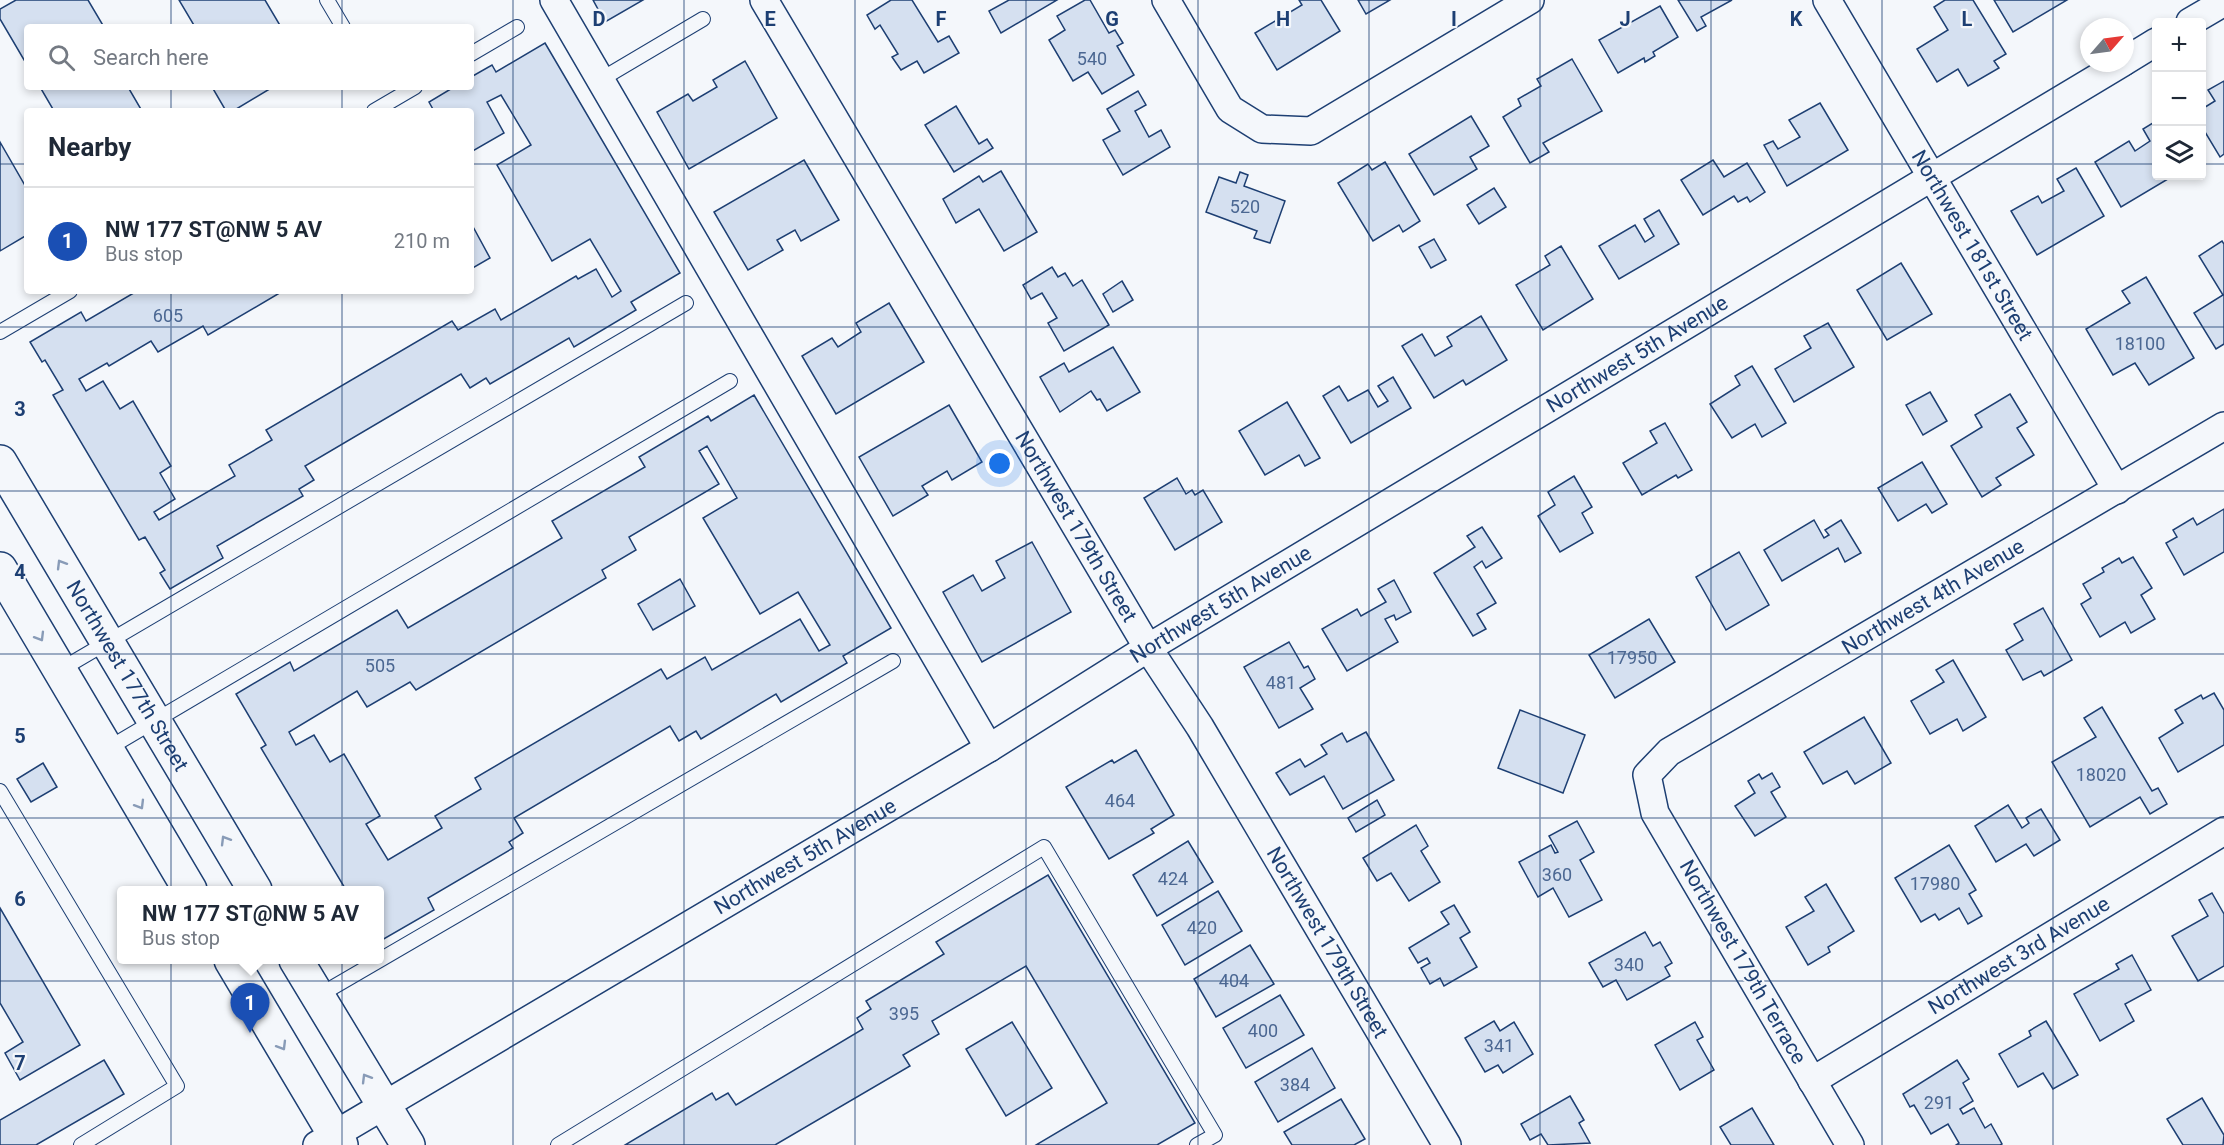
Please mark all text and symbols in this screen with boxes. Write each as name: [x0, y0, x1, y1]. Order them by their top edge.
text: D: [593, 7, 606, 31]
text: E: [764, 7, 776, 31]
text: F: [936, 7, 947, 31]
text: G: [1105, 7, 1119, 31]
text: H: [1276, 7, 1290, 31]
text: I: [1451, 7, 1457, 31]
text: J: [1619, 7, 1631, 31]
text: K: [1790, 7, 1803, 31]
text: L: [1962, 7, 1973, 31]
north arrow: [2080, 18, 2134, 72]
map controls: [2152, 18, 2206, 180]
button: +: [2152, 18, 2206, 72]
search box: [24, 24, 474, 90]
icon: search: [45, 41, 78, 74]
text: Search here: [93, 45, 209, 70]
house number: 540: [1077, 48, 1107, 69]
button: −: [2152, 72, 2206, 126]
button: layers: [2152, 126, 2206, 180]
text: Nearby: [48, 132, 131, 162]
street label: Northwest 181st Street: [1907, 146, 2038, 345]
house number: 520: [1230, 196, 1260, 217]
text: NW 177 ST@NW 5 AV: [105, 217, 322, 242]
text: 1: [62, 229, 73, 253]
text: 210 m: [394, 229, 450, 253]
text: Bus stop: [105, 242, 183, 266]
street label: Northwest 5th Avenue: [1542, 291, 1732, 418]
house number: 605: [153, 305, 183, 326]
house number: 18100: [2115, 333, 2165, 354]
text: 3: [14, 397, 26, 421]
street label: Northwest 179th Street: [1010, 427, 1142, 626]
your location: [985, 449, 1014, 478]
street label: Northwest 4th Avenue: [1838, 534, 2028, 660]
street label: Northwest 5th Avenue: [1126, 541, 1316, 668]
text: 4: [14, 560, 26, 584]
one-way arrow: [57, 560, 68, 570]
street label: Northwest 177th Street: [61, 576, 193, 776]
one-way arrow: [33, 631, 45, 641]
house number: 17950: [1607, 647, 1657, 668]
house number: 505: [365, 655, 395, 676]
house number: 481: [1266, 672, 1296, 693]
text: 5: [14, 724, 26, 748]
house number: 18020: [2076, 764, 2126, 785]
house number: 464: [1105, 790, 1135, 811]
street label: Northwest 5th Avenue: [710, 794, 900, 920]
one-way arrow: [133, 799, 144, 809]
one-way arrow: [221, 836, 232, 846]
street label: Northwest 179th Street: [1262, 843, 1393, 1042]
street label: Northwest 179th Terrace: [1675, 856, 1811, 1068]
house number: 360: [1542, 864, 1572, 885]
house number: 424: [1158, 868, 1188, 889]
house number: 17980: [1910, 873, 1960, 894]
popup: [117, 886, 384, 964]
text: 6: [14, 887, 26, 911]
street label: Northwest 3rd Avenue: [1924, 891, 2114, 1020]
text: NW 177 ST@NW 5 AV: [142, 901, 359, 926]
house number: 420: [1187, 917, 1217, 938]
text: Bus stop: [142, 926, 220, 950]
house number: 340: [1614, 954, 1644, 975]
house number: 404: [1219, 970, 1249, 991]
pin: 1: [230, 984, 270, 1033]
house number: 395: [889, 1003, 919, 1024]
house number: 400: [1248, 1020, 1278, 1041]
house number: 341: [1484, 1035, 1514, 1056]
one-way arrow: [275, 1040, 287, 1050]
text: 7: [14, 1051, 26, 1075]
one-way arrow: [362, 1074, 373, 1084]
house number: 384: [1280, 1074, 1310, 1095]
house number: 291: [1924, 1092, 1954, 1113]

